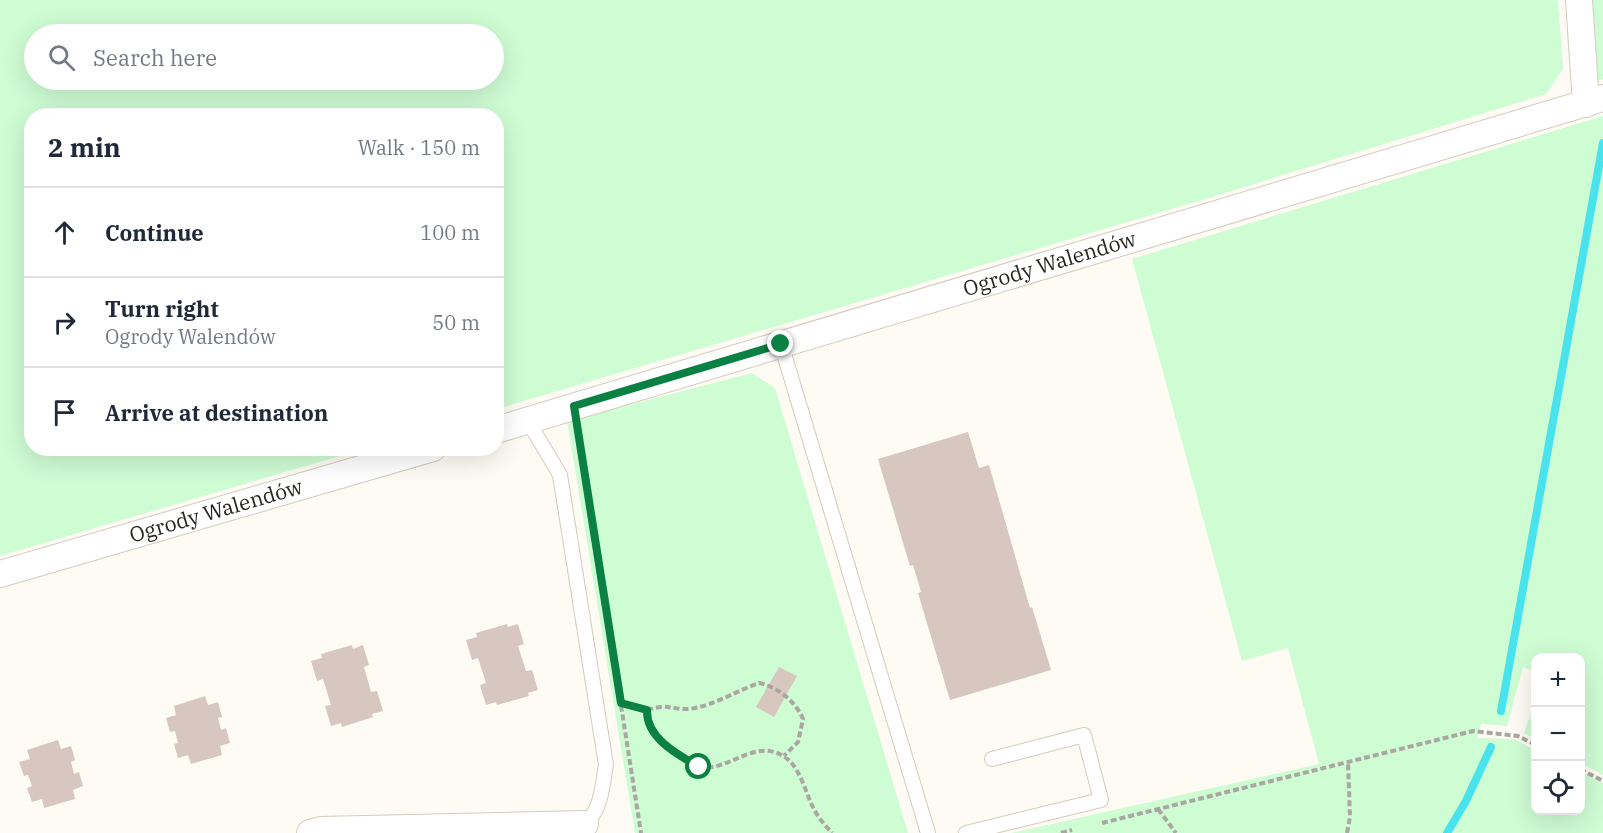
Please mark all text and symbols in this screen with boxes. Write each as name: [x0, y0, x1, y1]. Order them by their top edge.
search box: [24, 24, 504, 90]
icon: search: [45, 41, 78, 74]
text: Search here: [93, 43, 217, 72]
text: 2 min: [48, 130, 121, 164]
text: Walk · 150 m: [358, 134, 480, 161]
icon: ahead: [48, 216, 81, 249]
text: Continue: [105, 218, 204, 247]
text: 100 m: [420, 219, 480, 246]
street label: Ogrody Walendów: [960, 224, 1140, 302]
text: Turn right: [105, 294, 219, 323]
icon: right: [48, 306, 81, 339]
text: 50 m: [432, 309, 480, 336]
text: Ogrody Walendów: [105, 323, 275, 350]
route end: [767, 330, 793, 356]
icon: arrive: [48, 396, 81, 429]
text: Arrive at destination: [105, 398, 328, 427]
street label: Ogrody Walendów: [126, 472, 306, 549]
map controls: [1531, 653, 1585, 815]
button: +: [1531, 653, 1585, 707]
button: −: [1531, 707, 1585, 761]
route start: [685, 753, 711, 779]
button: locate: [1531, 761, 1585, 815]

